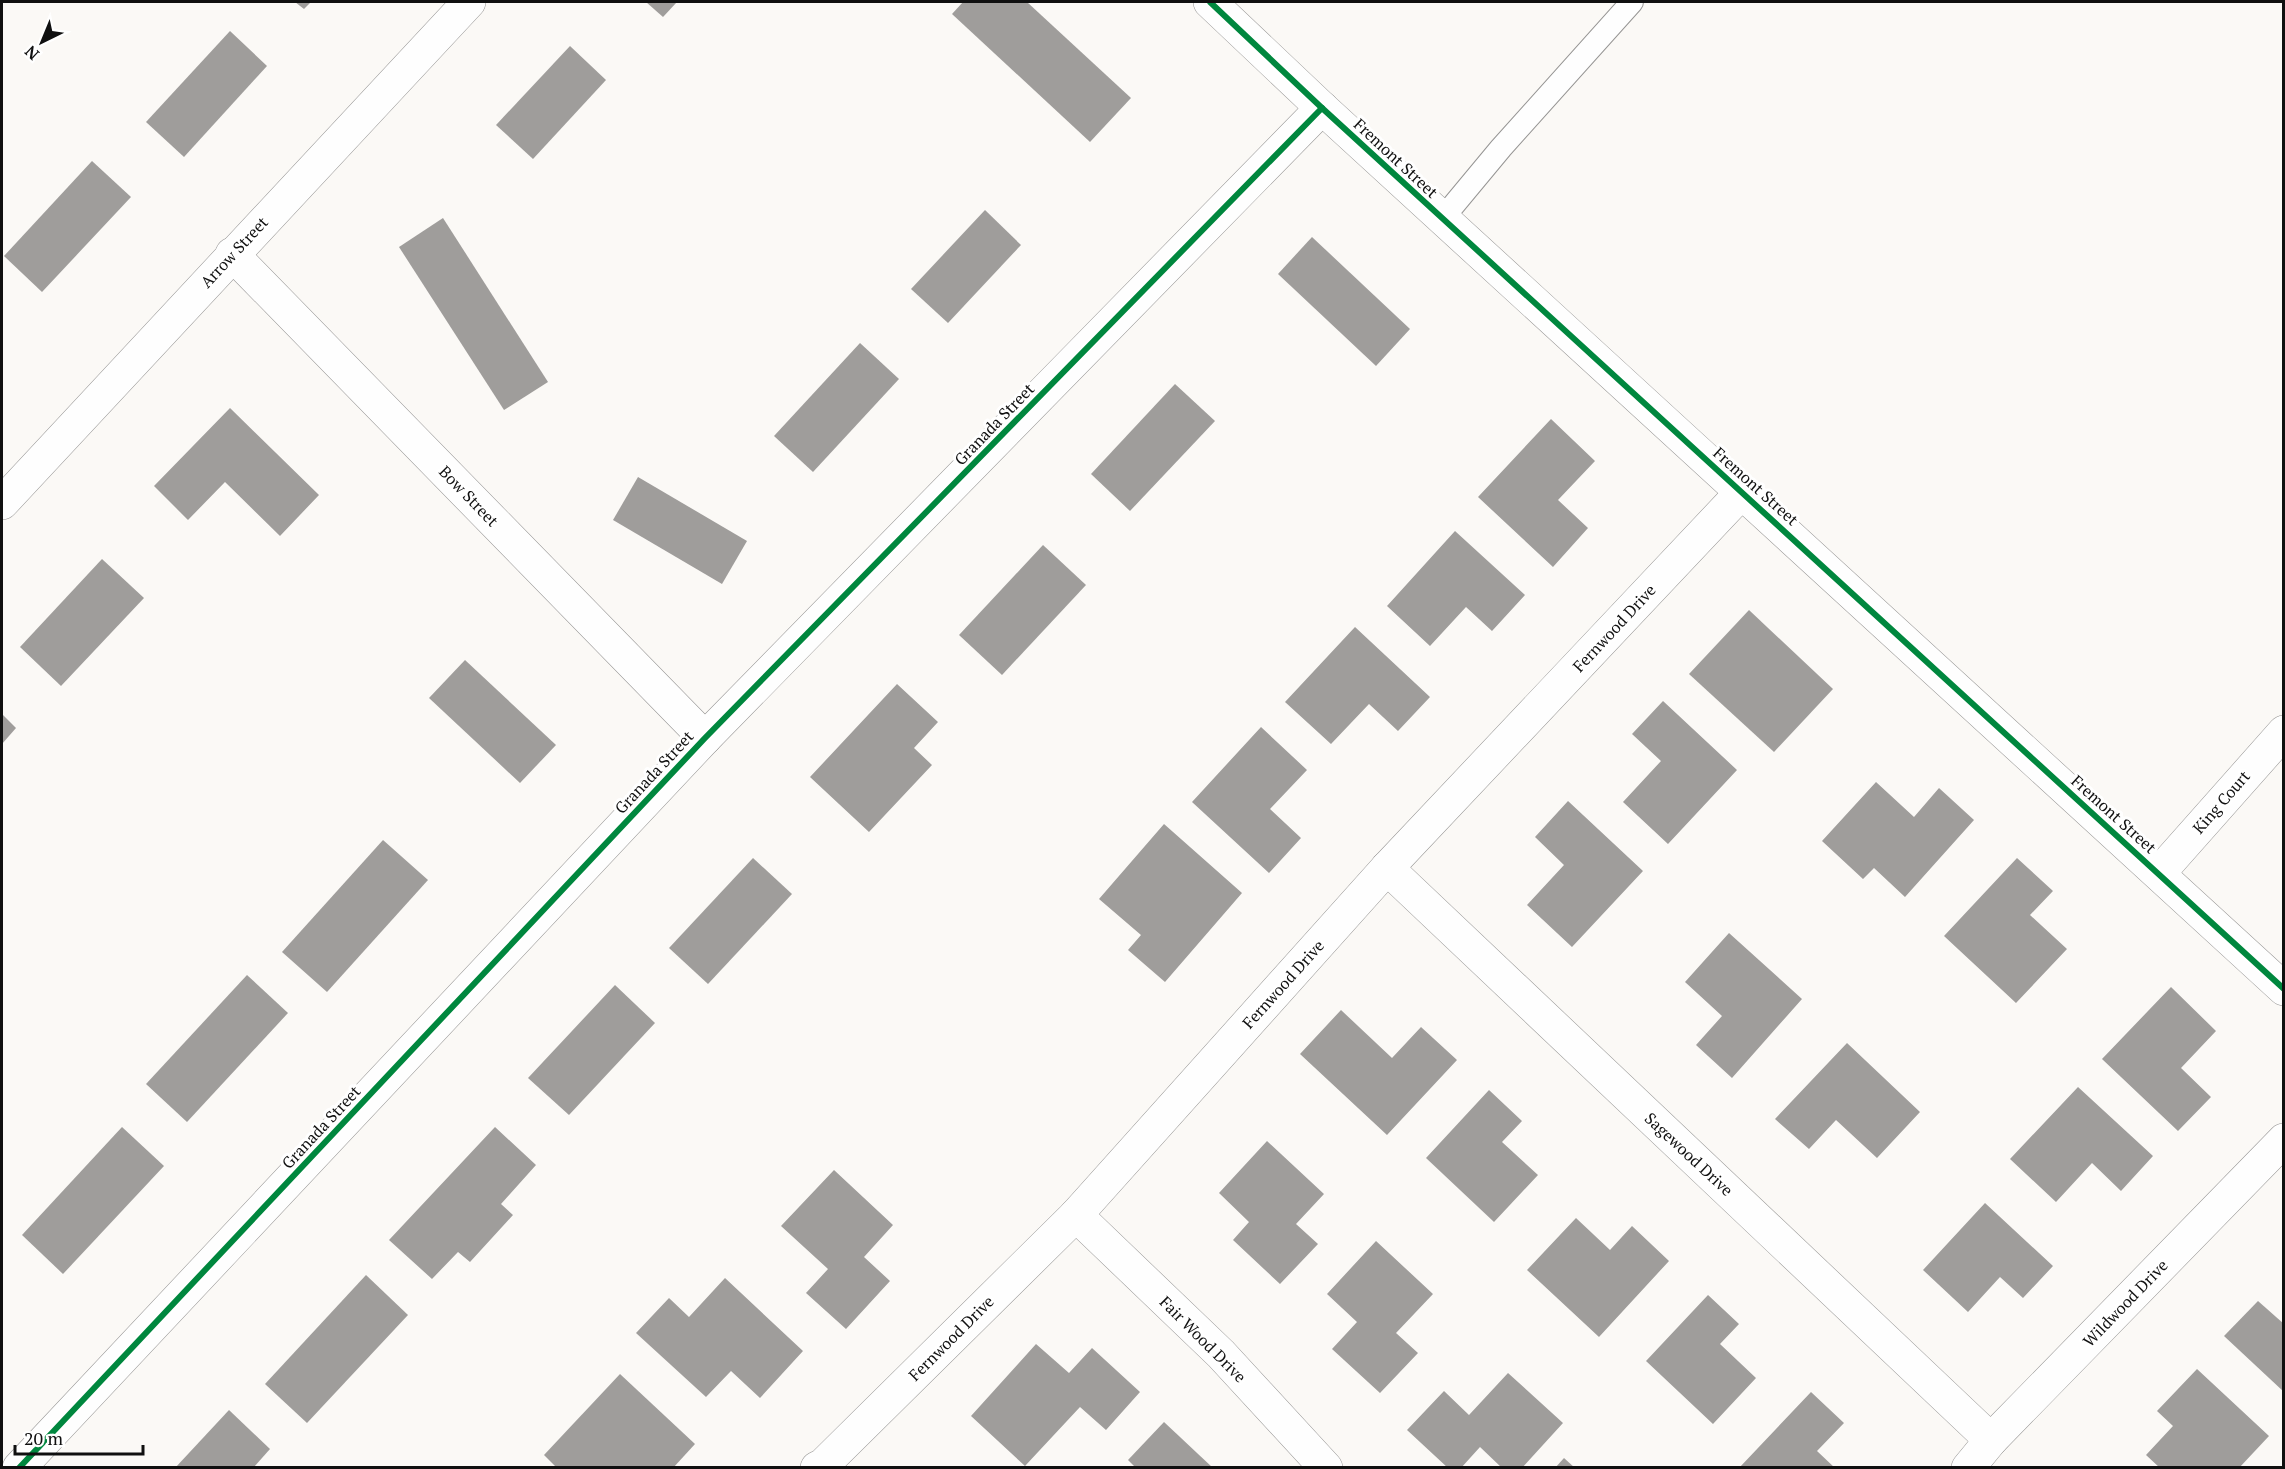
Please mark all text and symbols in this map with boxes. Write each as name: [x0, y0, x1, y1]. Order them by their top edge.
north arrow: [12, 12, 72, 72]
text: N: [20, 41, 44, 65]
street label: Fremont Street: [1349, 113, 1443, 203]
street label: Arrow Street: [195, 212, 273, 292]
street label: Granada Street: [949, 378, 1039, 470]
street label: Fremont Street: [1709, 442, 1803, 530]
street label: Bow Street: [434, 461, 504, 531]
street label: Fernwood Drive: [1568, 579, 1660, 677]
street label: Granada Street: [610, 726, 698, 818]
street label: King Court: [2187, 766, 2255, 838]
street label: Fremont Street: [2067, 770, 2161, 858]
street label: Fernwood Drive: [1237, 935, 1329, 1033]
street label: Granada Street: [277, 1081, 365, 1173]
street label: Sagewood Drive: [1640, 1107, 1738, 1201]
street label: Wildwood Drive: [2078, 1255, 2172, 1351]
street label: Fernwood Drive: [903, 1290, 999, 1386]
street label: Fair Wood Drive: [1155, 1291, 1251, 1387]
scale bar: [15, 1418, 142, 1456]
text: 20 m: [24, 1426, 64, 1450]

